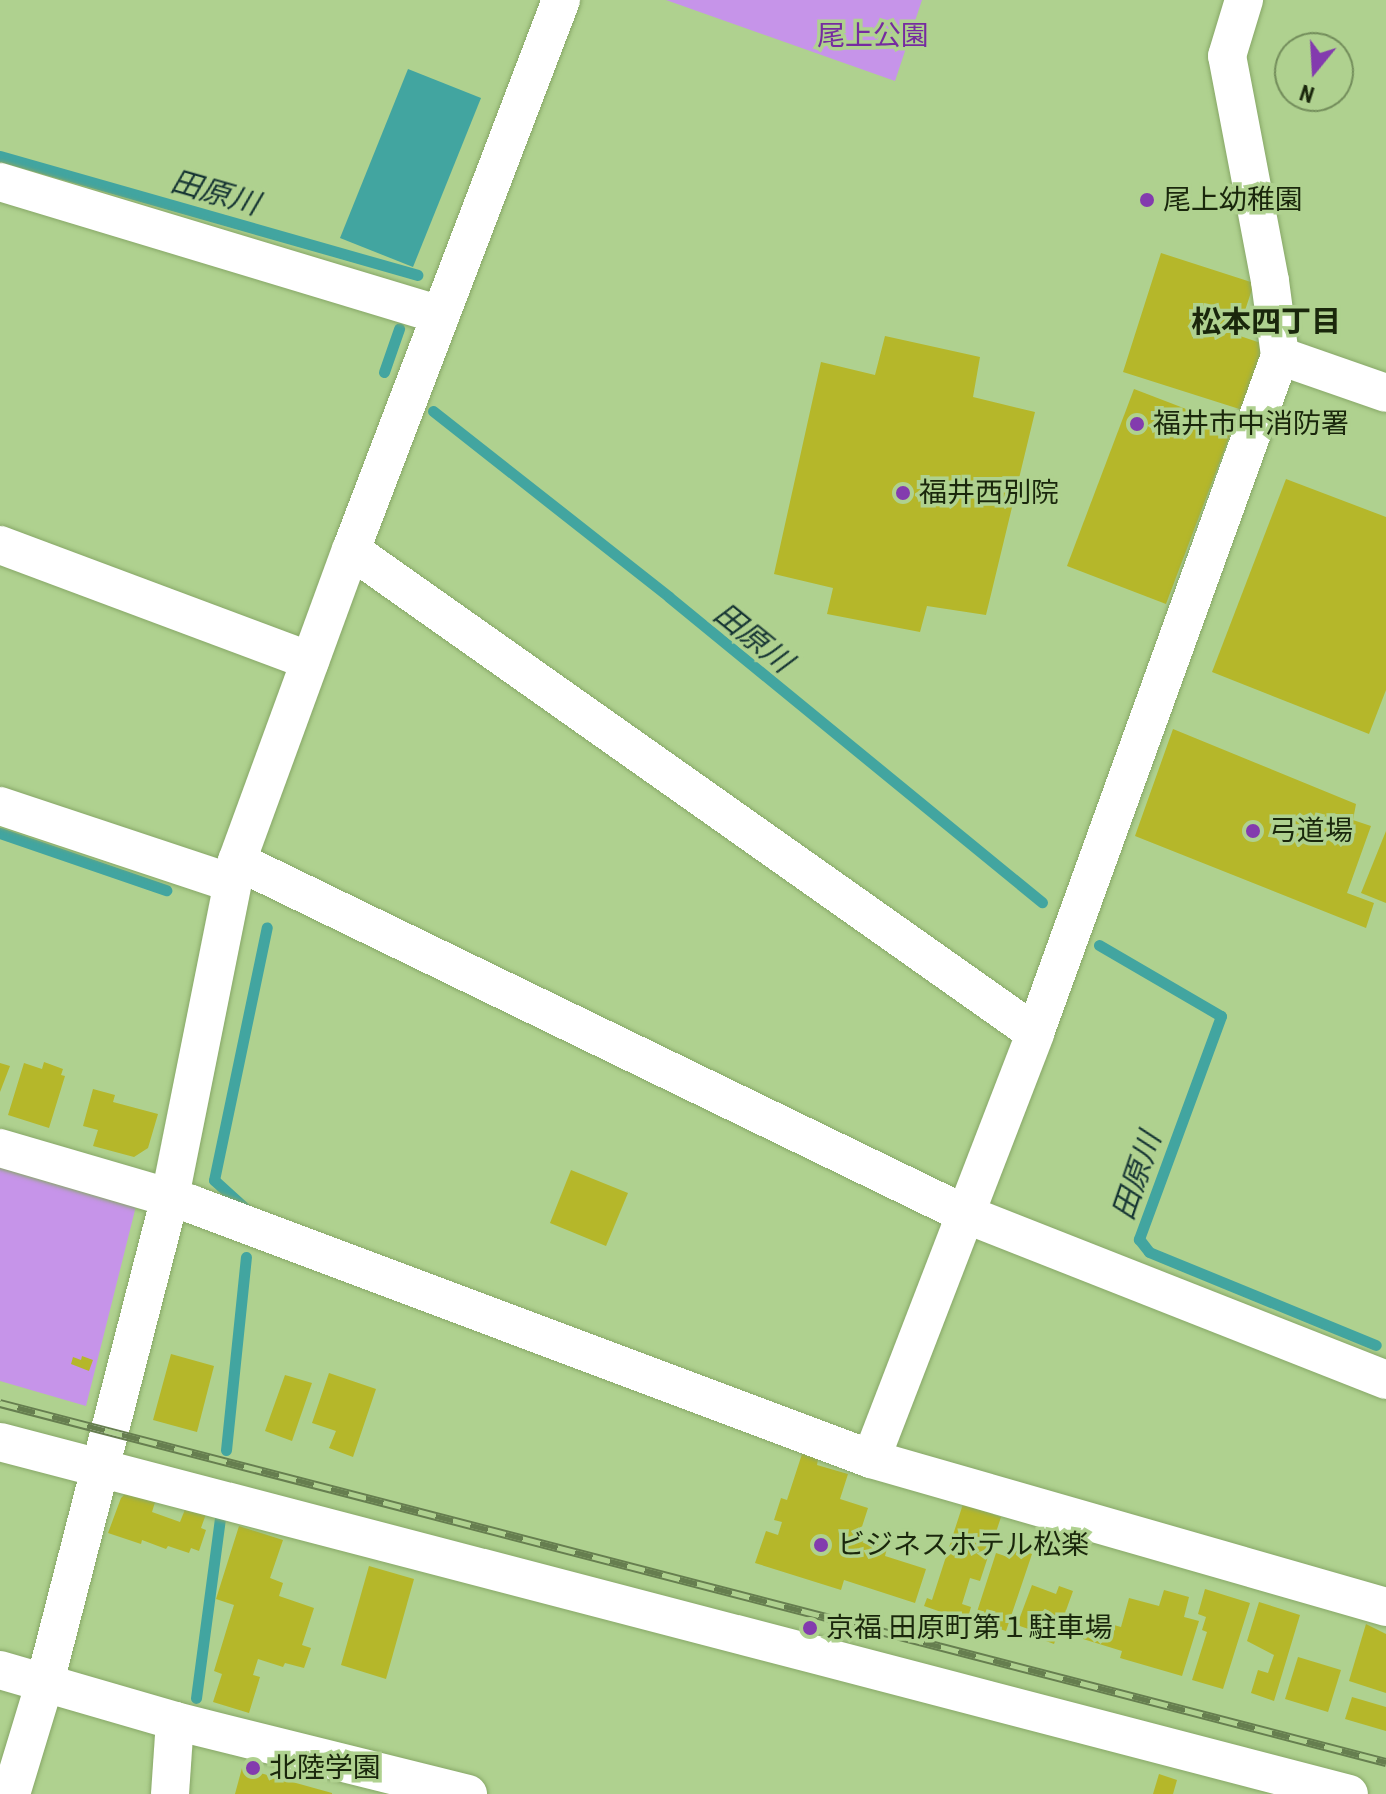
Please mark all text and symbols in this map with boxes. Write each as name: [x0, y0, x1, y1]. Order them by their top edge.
park label: 尾上公園: [817, 19, 929, 53]
north arrow: [1274, 32, 1354, 112]
text: N: [1297, 79, 1317, 107]
water label: 田原川: [167, 163, 263, 223]
place label: 尾上幼稚園: [1163, 183, 1303, 217]
marker: 尾上幼稚園: [1138, 191, 1156, 209]
district label: 松本四丁目: [1191, 304, 1341, 340]
place label: 福井市中消防署: [1153, 407, 1349, 441]
marker: 福井市中消防署: [1128, 415, 1146, 433]
place label: 福井西別院: [919, 476, 1059, 510]
marker: 福井西別院: [894, 484, 912, 502]
water label: 田原川: [707, 596, 799, 680]
place label: 弓道場: [1269, 814, 1353, 848]
marker: 弓道場: [1244, 822, 1262, 840]
water label: 田原川: [1105, 1128, 1169, 1224]
place label: ビジネスホテル松楽: [837, 1528, 1089, 1562]
marker: ビジネスホテル松楽: [812, 1536, 830, 1554]
place label: 京福 田原町第１駐車場: [826, 1611, 1112, 1645]
marker: 京福 田原町第１駐車場: [801, 1619, 819, 1637]
place label: 北陸学園: [269, 1751, 381, 1785]
marker: 北陸学園: [244, 1759, 262, 1777]

